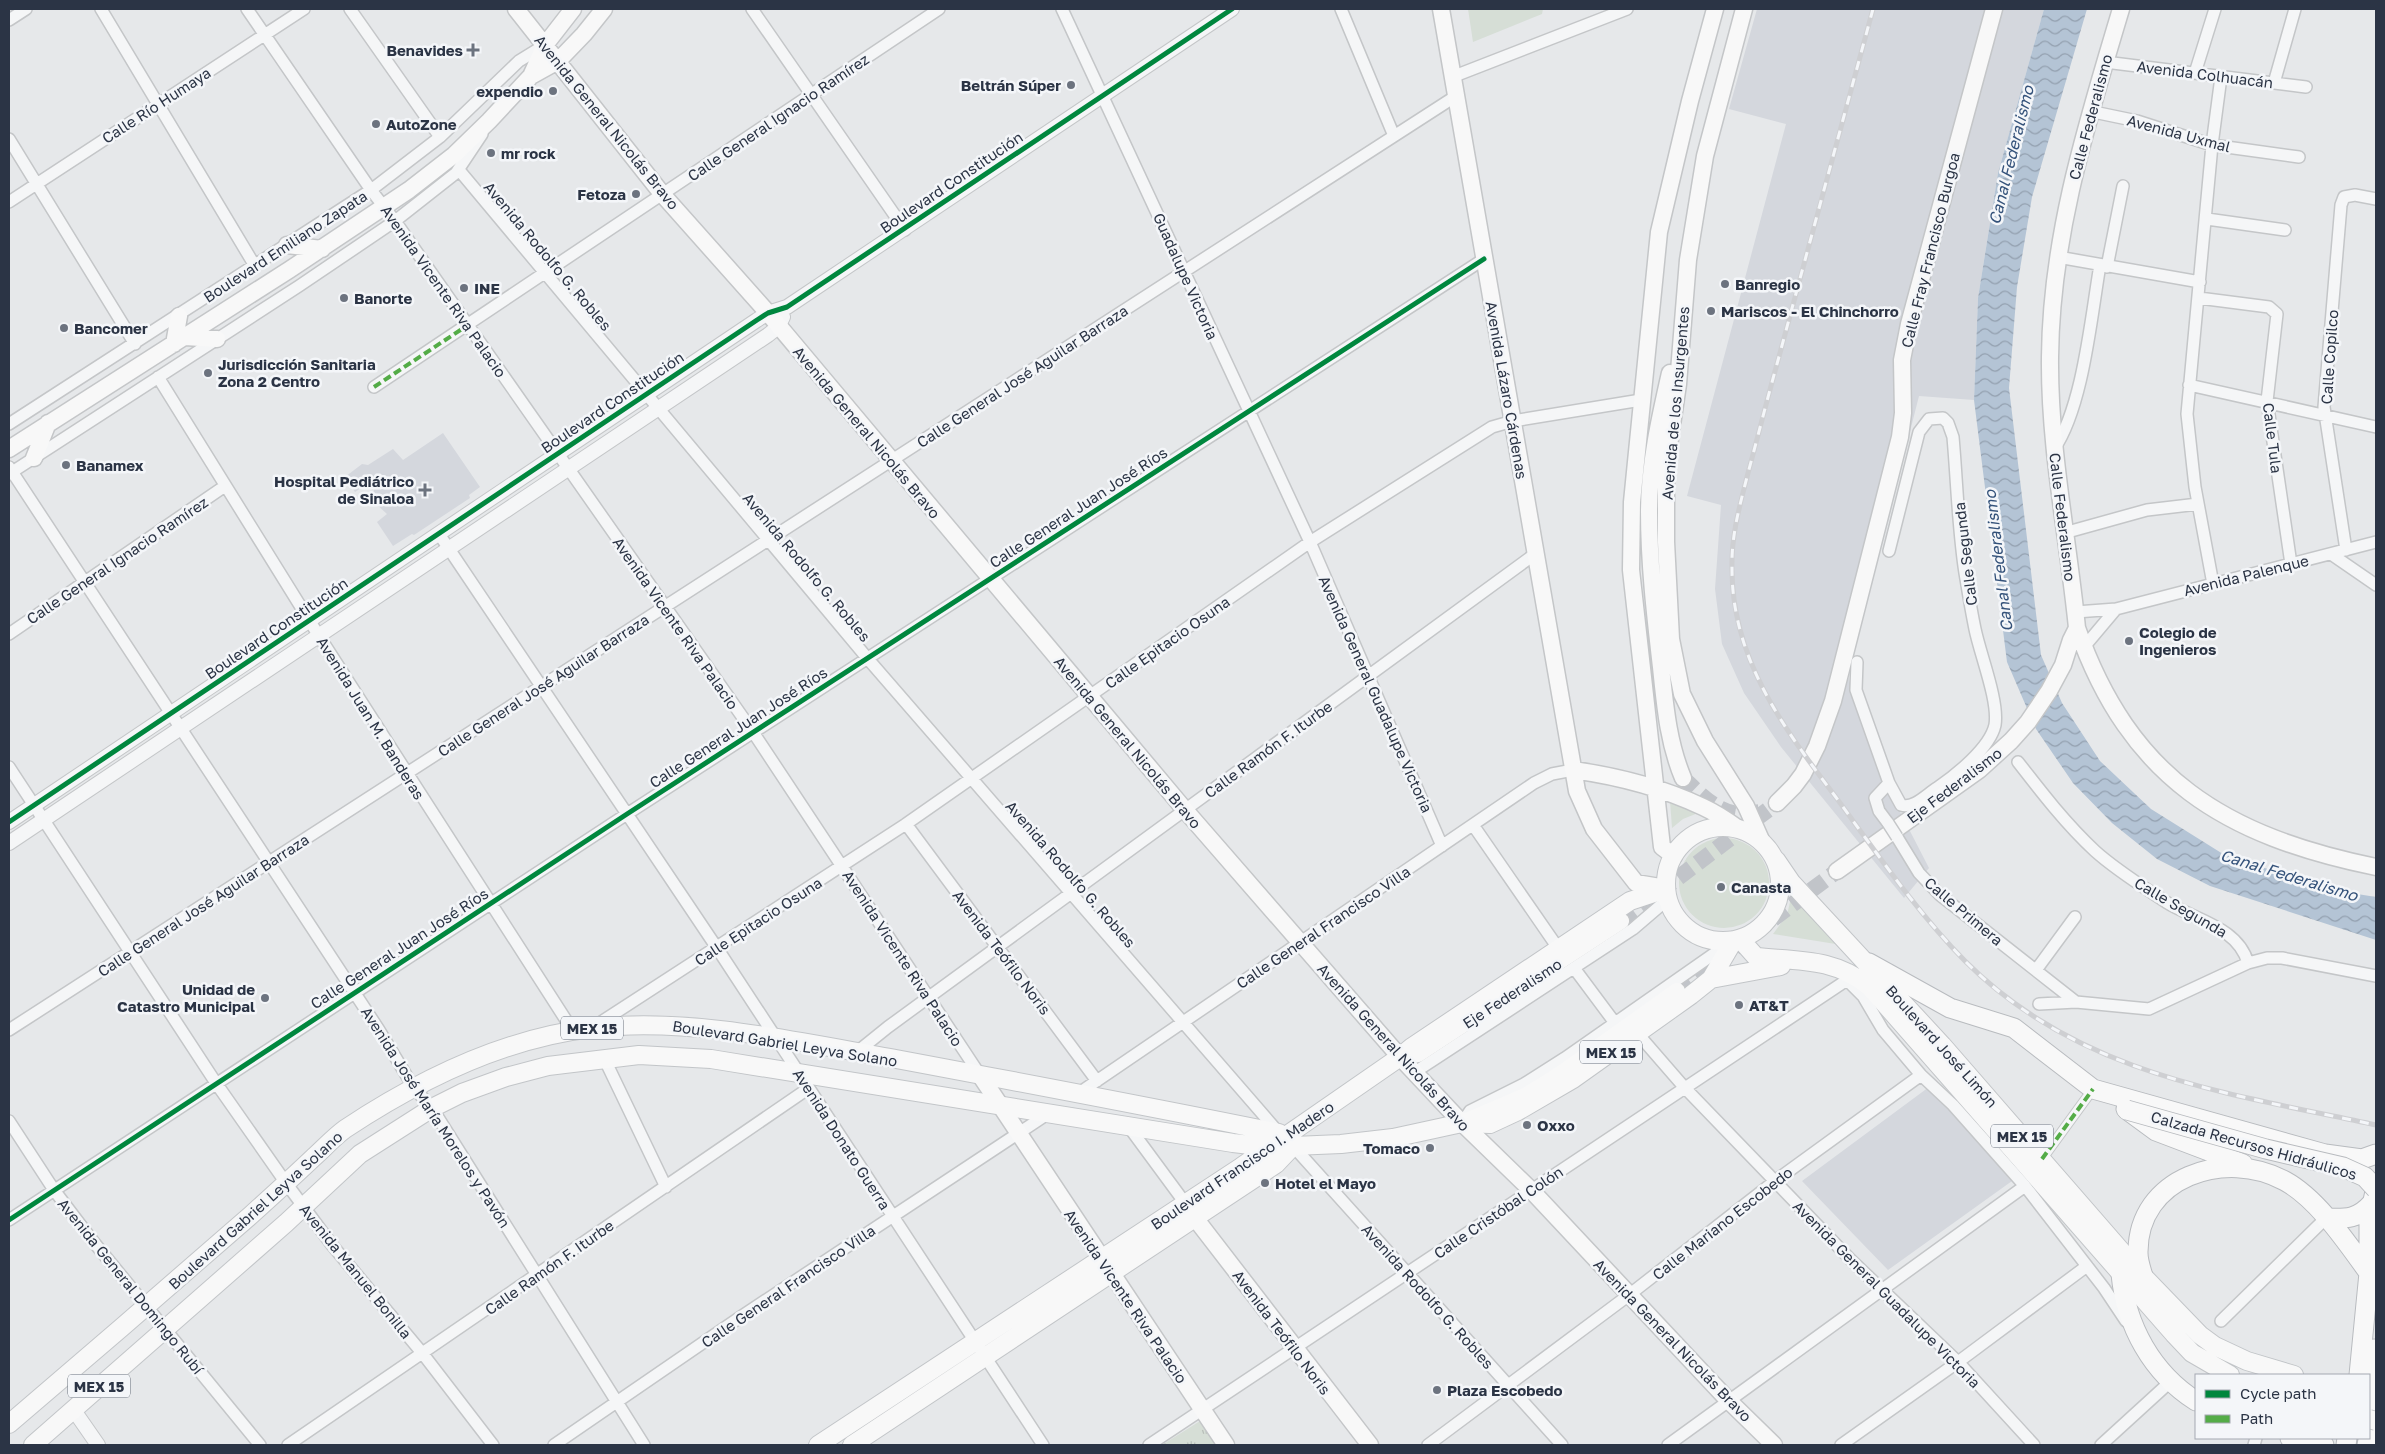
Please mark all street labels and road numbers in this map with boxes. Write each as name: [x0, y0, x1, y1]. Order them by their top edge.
street label: Avenida General Nicolás Bravo: [531, 31, 683, 213]
street label: Calle General Ignacio Ramírez: [684, 49, 872, 185]
street label: Calle Federalismo: [2065, 52, 2115, 182]
street label: Avenida Colhuacán: [2136, 57, 2274, 91]
street label: Calle Río Humaya: [98, 63, 214, 147]
street label: Avenida Uxmal: [2125, 111, 2233, 156]
street label: Boulevard Constitución: [876, 128, 1026, 236]
street label: Calle Fray Francisco Burgoa: [1897, 151, 1963, 349]
street label: Avenida Rodolfo G. Robles: [480, 178, 616, 334]
street label: Boulevard Emiliano Zapata: [200, 186, 370, 306]
street label: Avenida Vicente Riva Palacio: [378, 201, 510, 381]
street label: Guadalupe Victoria: [1150, 210, 1222, 342]
street label: Avenida Lázaro Cárdenas: [1482, 300, 1532, 480]
street label: Calle General José Aguilar Barraza: [913, 301, 1131, 451]
street label: Avenida de los Insurgentes: [1658, 306, 1692, 500]
street label: Calle Copilco: [2317, 309, 2341, 405]
street label: Avenida General Nicolás Bravo: [790, 342, 944, 522]
street label: Boulevard Constitución: [537, 348, 687, 456]
street label: Calle Tula: [2260, 402, 2286, 474]
street label: Calle General Juan José Ríos: [986, 443, 1170, 571]
street label: Calle Federalismo: [2046, 452, 2080, 582]
street label: Avenida Rodolfo G. Robles: [739, 489, 875, 645]
street label: Calle General Ignacio Ramírez: [23, 492, 211, 628]
street label: Calle Segunda: [1950, 501, 1980, 607]
street label: Avenida Vicente Riva Palacio: [610, 533, 742, 713]
street label: Avenida Palenque: [2182, 551, 2311, 599]
street label: Avenida General Guadalupe Victoria: [1315, 573, 1437, 815]
street label: Boulevard Constitución: [201, 574, 351, 682]
street label: Calle Epitacio Osuna: [1101, 592, 1233, 692]
street label: Calle General José Aguilar Barraza: [434, 610, 652, 760]
street label: Avenida Juan M. Banderas: [313, 633, 429, 803]
street label: Avenida General Nicolás Bravo: [1051, 652, 1205, 832]
street label: Calle General Juan José Ríos: [646, 663, 830, 791]
street label: Calle Ramón F. Iturbe: [1201, 696, 1336, 801]
street label: Eje Federalismo: [1903, 743, 2005, 827]
street label: Avenida Rodolfo G. Robles: [1002, 797, 1140, 951]
street label: Calle General José Aguilar Barraza: [94, 830, 312, 980]
street label: Calle General Francisco Villa: [1233, 862, 1413, 992]
street label: Avenida Vicente Riva Palacio: [839, 867, 967, 1049]
street label: Calle Epitacio Osuna: [691, 873, 825, 969]
street label: Calle Primera: [1921, 873, 2007, 949]
street label: Calle Segunda: [2131, 873, 2231, 941]
street label: Calle General Juan José Ríos: [307, 884, 491, 1012]
street label: Avenida Teófilo Noris: [949, 886, 1055, 1018]
street label: Eje Federalismo: [1459, 954, 1565, 1032]
street label: Avenida General Nicolás Bravo: [1314, 960, 1474, 1134]
street label: Boulevard José Limón: [1882, 981, 2002, 1111]
street label: Avenida José María Morelos y Pavón: [358, 1003, 514, 1231]
road number: MEX 15: [561, 1016, 623, 1040]
street label: Boulevard Gabriel Leyva Solano: [671, 1016, 899, 1070]
road number: MEX 15: [1580, 1040, 1642, 1064]
street label: Avenida Donato Guerra: [790, 1065, 894, 1213]
street label: Boulevard Francisco I. Madero: [1147, 1097, 1337, 1233]
street label: Calzada Recursos Hidráulicos: [2149, 1107, 2359, 1183]
road number: MEX 15: [1991, 1124, 2053, 1148]
street label: Boulevard Gabriel Leyva Solano: [164, 1127, 346, 1293]
street label: Calle Cristóbal Colón: [1430, 1162, 1566, 1262]
street label: Calle Mariano Escobedo: [1648, 1163, 1796, 1283]
street label: Avenida General Domingo Rubí: [55, 1195, 208, 1378]
street label: Avenida General Guadalupe Victoria: [1790, 1197, 1984, 1391]
street label: Avenida Manuel Bonilla: [296, 1200, 416, 1342]
street label: Avenida Vicente Riva Palacio: [1061, 1206, 1191, 1386]
street label: Calle Ramón F. Iturbe: [481, 1215, 617, 1318]
street label: Avenida Rodolfo G. Robles: [1358, 1220, 1498, 1372]
street label: Calle General Francisco Villa: [698, 1221, 878, 1351]
street label: Avenida General Nicolás Bravo: [1590, 1255, 1756, 1425]
street label: Avenida Teófilo Noris: [1229, 1266, 1335, 1398]
road number: MEX 15: [68, 1374, 130, 1398]

